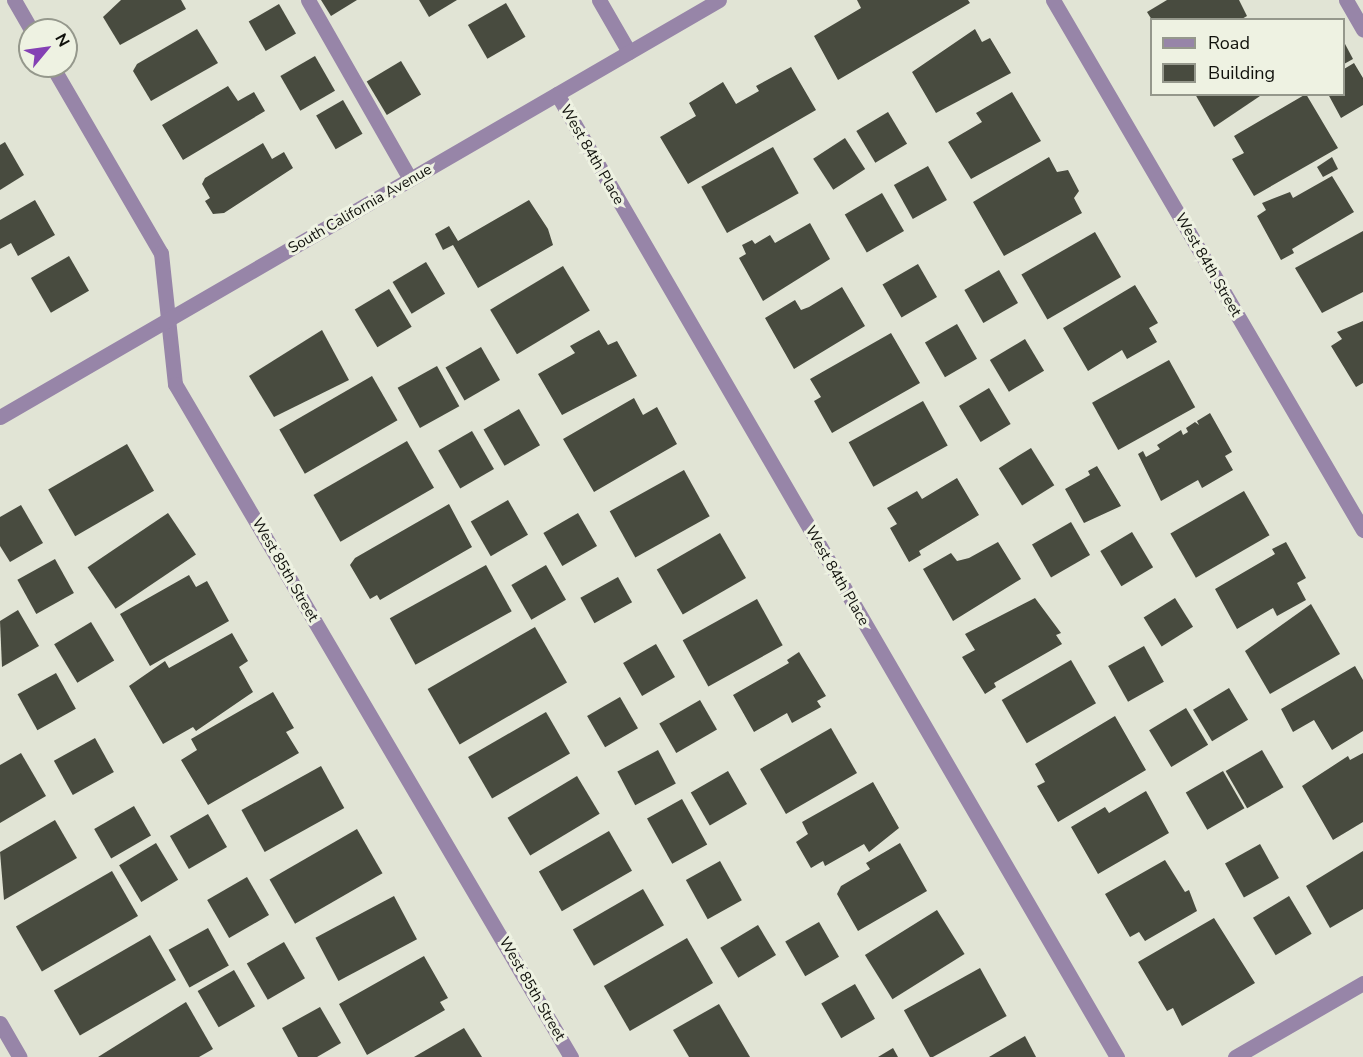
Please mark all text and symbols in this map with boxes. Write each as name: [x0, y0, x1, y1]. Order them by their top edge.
north arrow: [18, 18, 78, 78]
legend: [1150, 18, 1345, 96]
text: N: [49, 30, 75, 51]
text: Road: [1208, 31, 1250, 55]
text: Building: [1208, 61, 1275, 85]
street label: West 84th Place: [556, 102, 628, 208]
street label: South California Avenue: [285, 161, 435, 257]
street label: West 84th Street: [1171, 210, 1245, 320]
street label: West 85th Street: [248, 515, 322, 625]
street label: West 84th Place: [801, 523, 873, 629]
street label: West 85th Street: [495, 934, 569, 1044]

